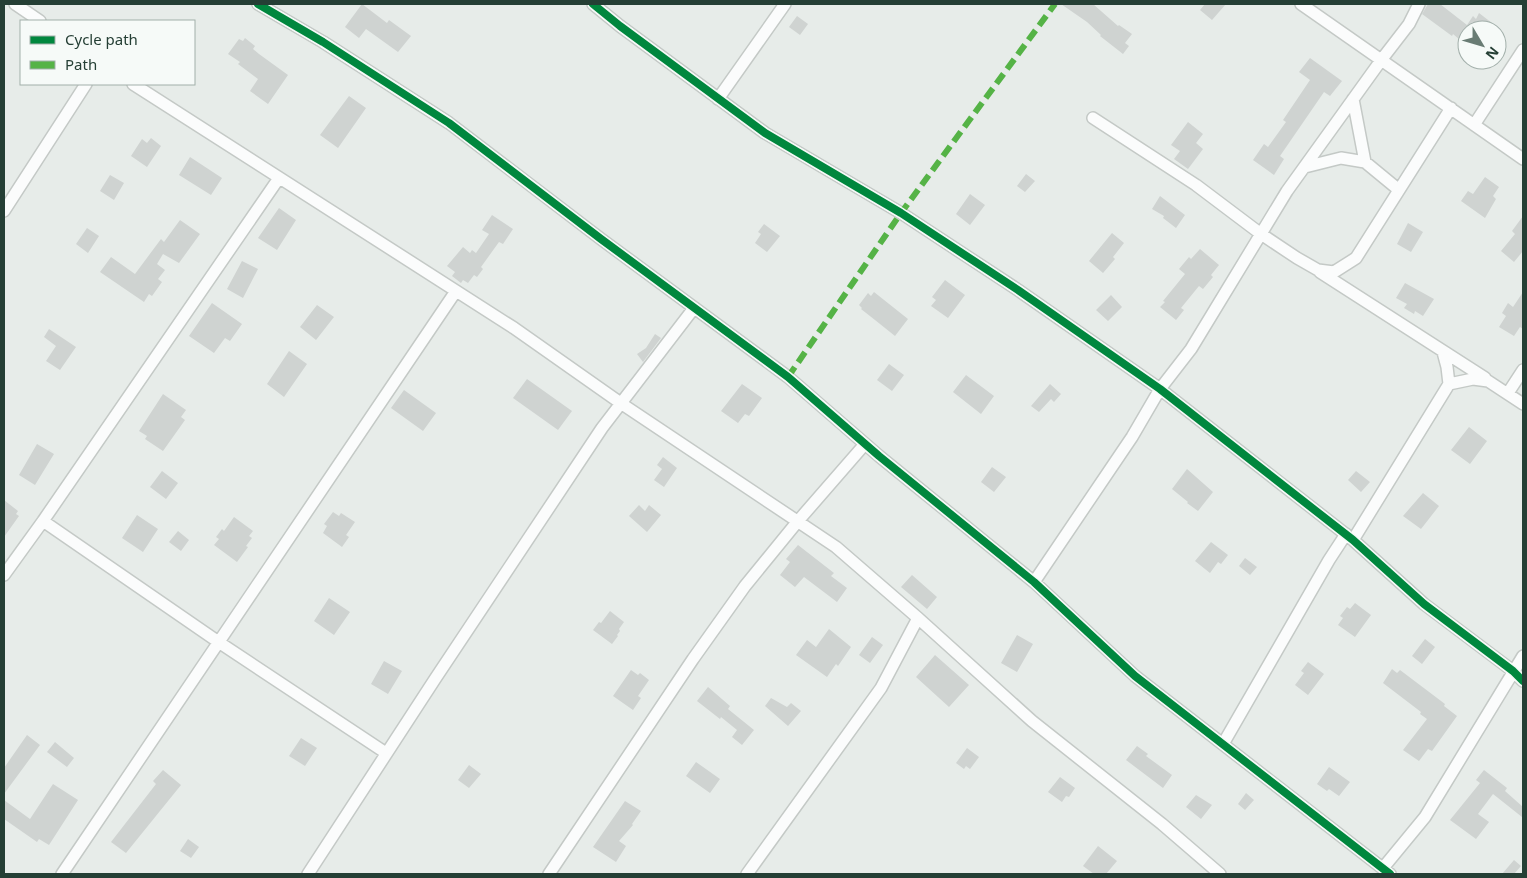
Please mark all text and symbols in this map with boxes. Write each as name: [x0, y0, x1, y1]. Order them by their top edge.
legend: [20, 20, 195, 85]
north arrow: [1457, 20, 1507, 70]
text: Cycle path: [65, 29, 138, 49]
text: N: [1482, 43, 1504, 64]
text: Path: [65, 54, 97, 74]

